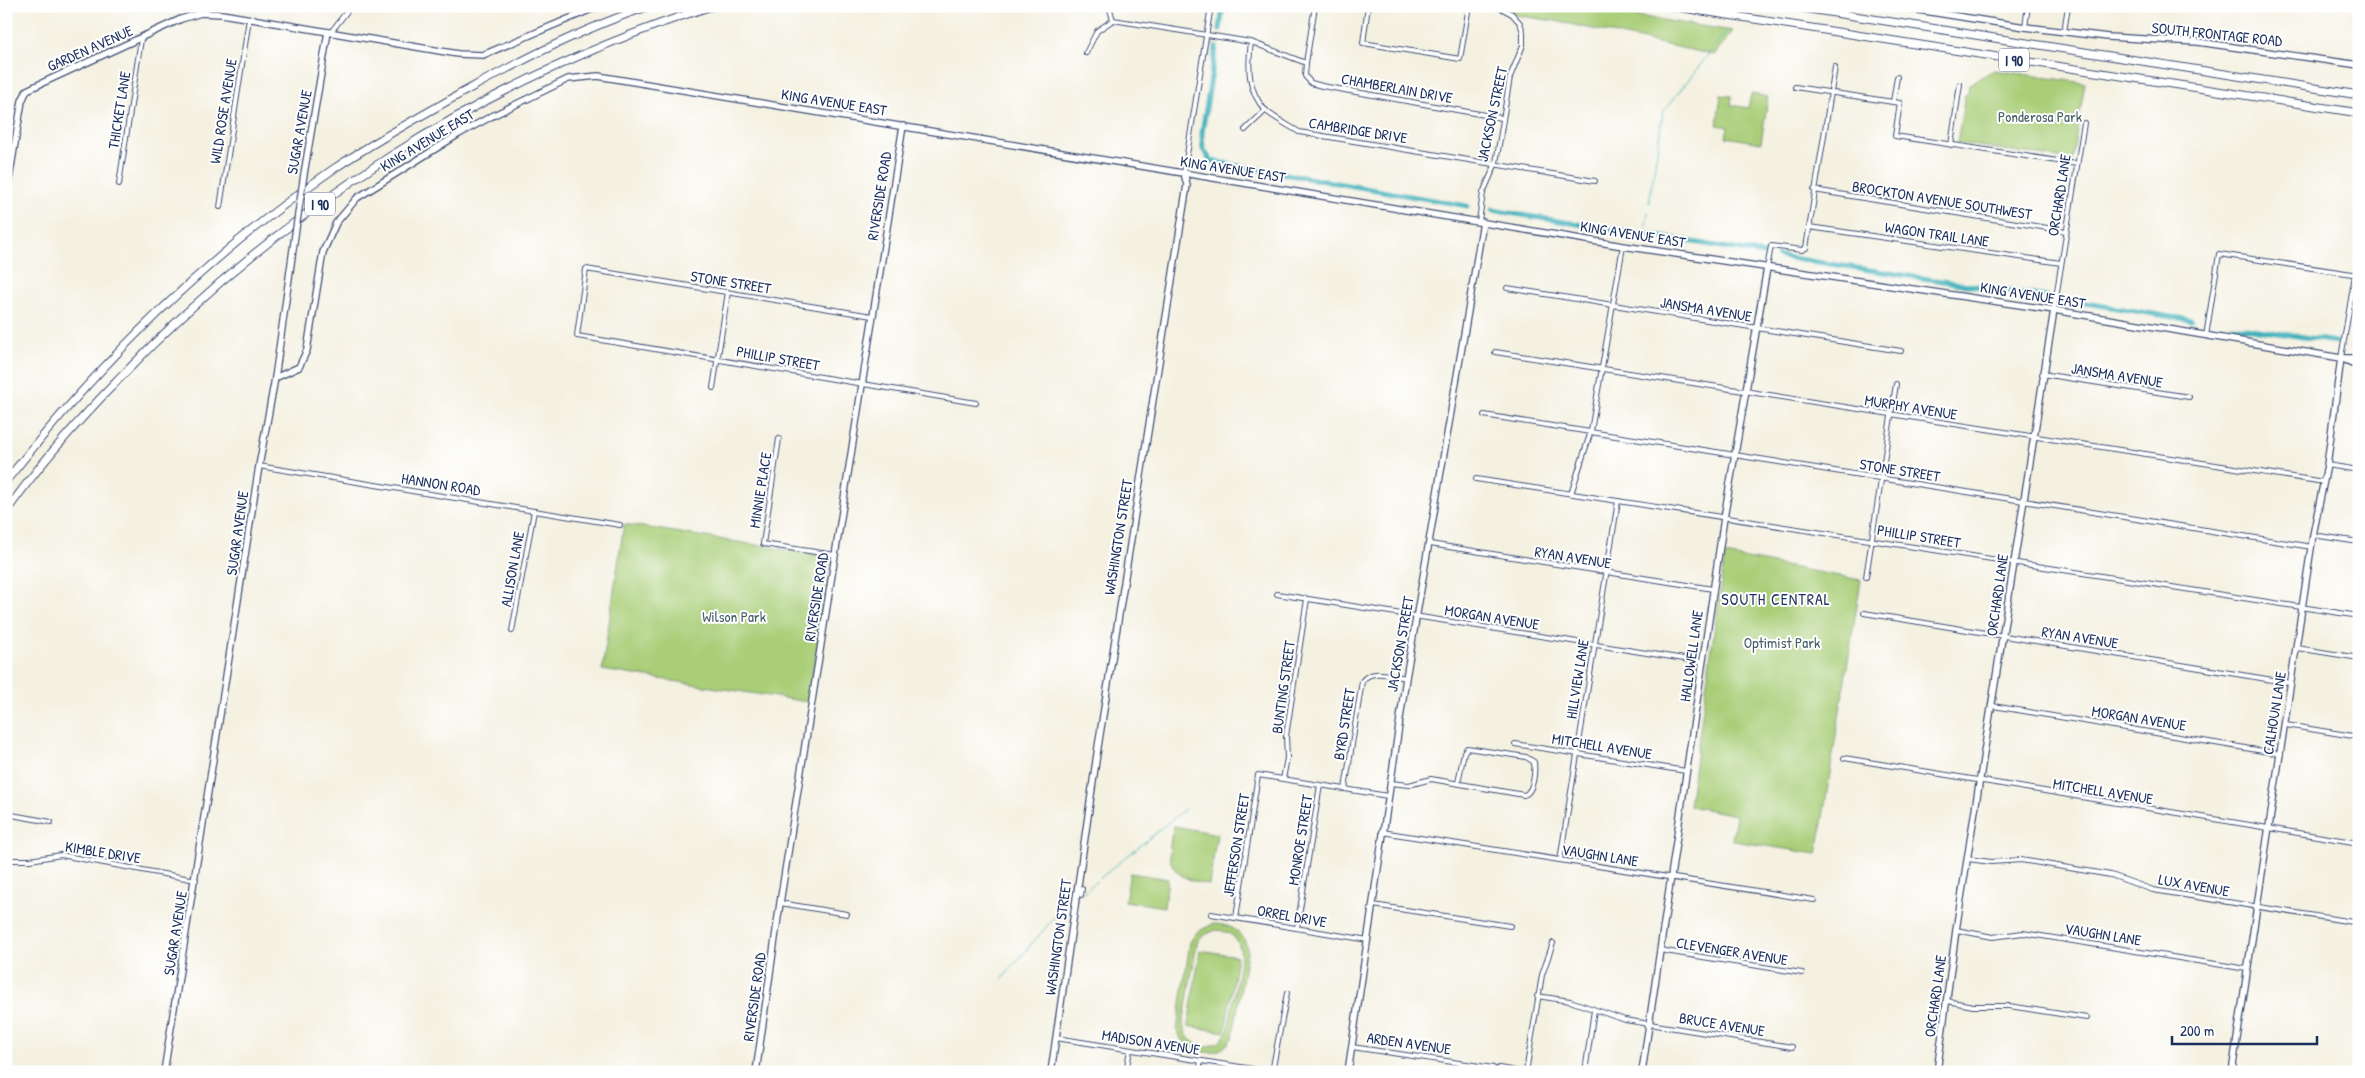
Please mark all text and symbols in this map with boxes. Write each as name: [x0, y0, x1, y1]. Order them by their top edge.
street label: SOUTH FRONTAGE ROAD: [2151, 17, 2284, 51]
street label: GARDEN AVENUE: [44, 20, 137, 76]
road number: I 90: [1999, 48, 2029, 72]
street label: WILD ROSE AVENUE: [204, 57, 242, 165]
street label: JACKSON STREET: [1472, 64, 1513, 163]
street label: CHAMBERLAIN DRIVE: [1340, 68, 1455, 108]
street label: THICKET LANE: [103, 69, 136, 150]
street label: KING AVENUE EAST: [780, 83, 889, 121]
street label: SUGAR AVENUE: [281, 88, 317, 176]
street label: KING AVENUE EAST: [376, 103, 479, 176]
park label: Ponderosa Park: [1998, 106, 2082, 127]
street label: CAMBRIDGE DRIVE: [1307, 112, 1409, 148]
street label: RIVERSIDE ROAD: [862, 149, 897, 242]
street label: KING AVENUE EAST: [1179, 150, 1288, 188]
street label: ORCHARD LANE: [2042, 152, 2076, 237]
street label: BROCKTON AVENUE SOUTHWEST: [1851, 175, 2034, 225]
road number: I 90: [305, 192, 335, 215]
street label: KING AVENUE EAST: [1579, 215, 1688, 253]
street label: WAGON TRAIL LANE: [1884, 216, 1991, 252]
street label: STONE STREET: [689, 265, 774, 299]
street label: KING AVENUE EAST: [1979, 276, 2088, 314]
street label: JANSMA AVENUE: [1659, 291, 1754, 327]
street label: PHILLIP STREET: [735, 340, 822, 376]
street label: JANSMA AVENUE: [2070, 357, 2165, 393]
street label: MURPHY AVENUE: [1863, 389, 1959, 425]
street label: MINNIE PLACE: [744, 450, 776, 530]
street label: STONE STREET: [1858, 453, 1943, 487]
street label: HANNON ROAD: [400, 467, 483, 501]
street label: WASHINGTON STREET: [1098, 477, 1138, 596]
street label: SUGAR AVENUE: [221, 489, 253, 577]
street label: PHILLIP STREET: [1876, 519, 1963, 553]
street label: ALLISON LANE: [495, 529, 529, 608]
street label: RYAN AVENUE: [1533, 541, 1613, 573]
street label: RIVERSIDE ROAD: [799, 550, 834, 643]
street label: ORCHARD LANE: [1981, 552, 2013, 637]
district label: SOUTH CENTRAL: [1721, 588, 1831, 610]
street label: JACKSON STREET: [1381, 594, 1419, 693]
street label: MORGAN AVENUE: [1443, 599, 1541, 635]
park label: Wilson Park: [702, 606, 766, 627]
street label: HALLOWELL LANE: [1674, 609, 1708, 703]
street label: RYAN AVENUE: [2040, 621, 2120, 653]
park label: Optimist Park: [1744, 632, 1820, 653]
street label: HILLVIEW LANE: [1560, 637, 1594, 720]
street label: BUNTING STREET: [1266, 638, 1300, 735]
street label: CALHOUN LANE: [2257, 670, 2291, 756]
street label: BYRD STREET: [1328, 686, 1360, 762]
street label: MORGAN AVENUE: [2090, 700, 2188, 736]
street label: MITCHELL AVENUE: [1550, 728, 1654, 764]
street label: MITCHELL AVENUE: [2051, 773, 2155, 809]
street label: JEFFERSON STREET: [1217, 791, 1255, 898]
street label: MONROE STREET: [1282, 792, 1318, 887]
street label: KIMBLE DRIVE: [64, 836, 143, 868]
street label: VAUGHN LANE: [1560, 839, 1640, 871]
street label: LUX AVENUE: [2157, 868, 2231, 902]
street label: WASHINGTON STREET: [1039, 877, 1077, 996]
street label: SUGAR AVENUE: [158, 889, 192, 977]
street label: ORREL DRIVE: [1256, 900, 1329, 932]
street label: VAUGHN LANE: [2063, 918, 2143, 950]
street label: CLEVENGER AVENUE: [1675, 932, 1790, 970]
street label: RIVERSIDE ROAD: [737, 950, 771, 1043]
street label: ORCHARD LANE: [1919, 953, 1951, 1038]
street label: BRUCE AVENUE: [1678, 1007, 1767, 1041]
scale bar: [2172, 1013, 2318, 1045]
text: 200 m: [2180, 1020, 2214, 1041]
street label: MADISON AVENUE: [1101, 1024, 1202, 1060]
street label: ARDEN AVENUE: [1366, 1027, 1453, 1059]

